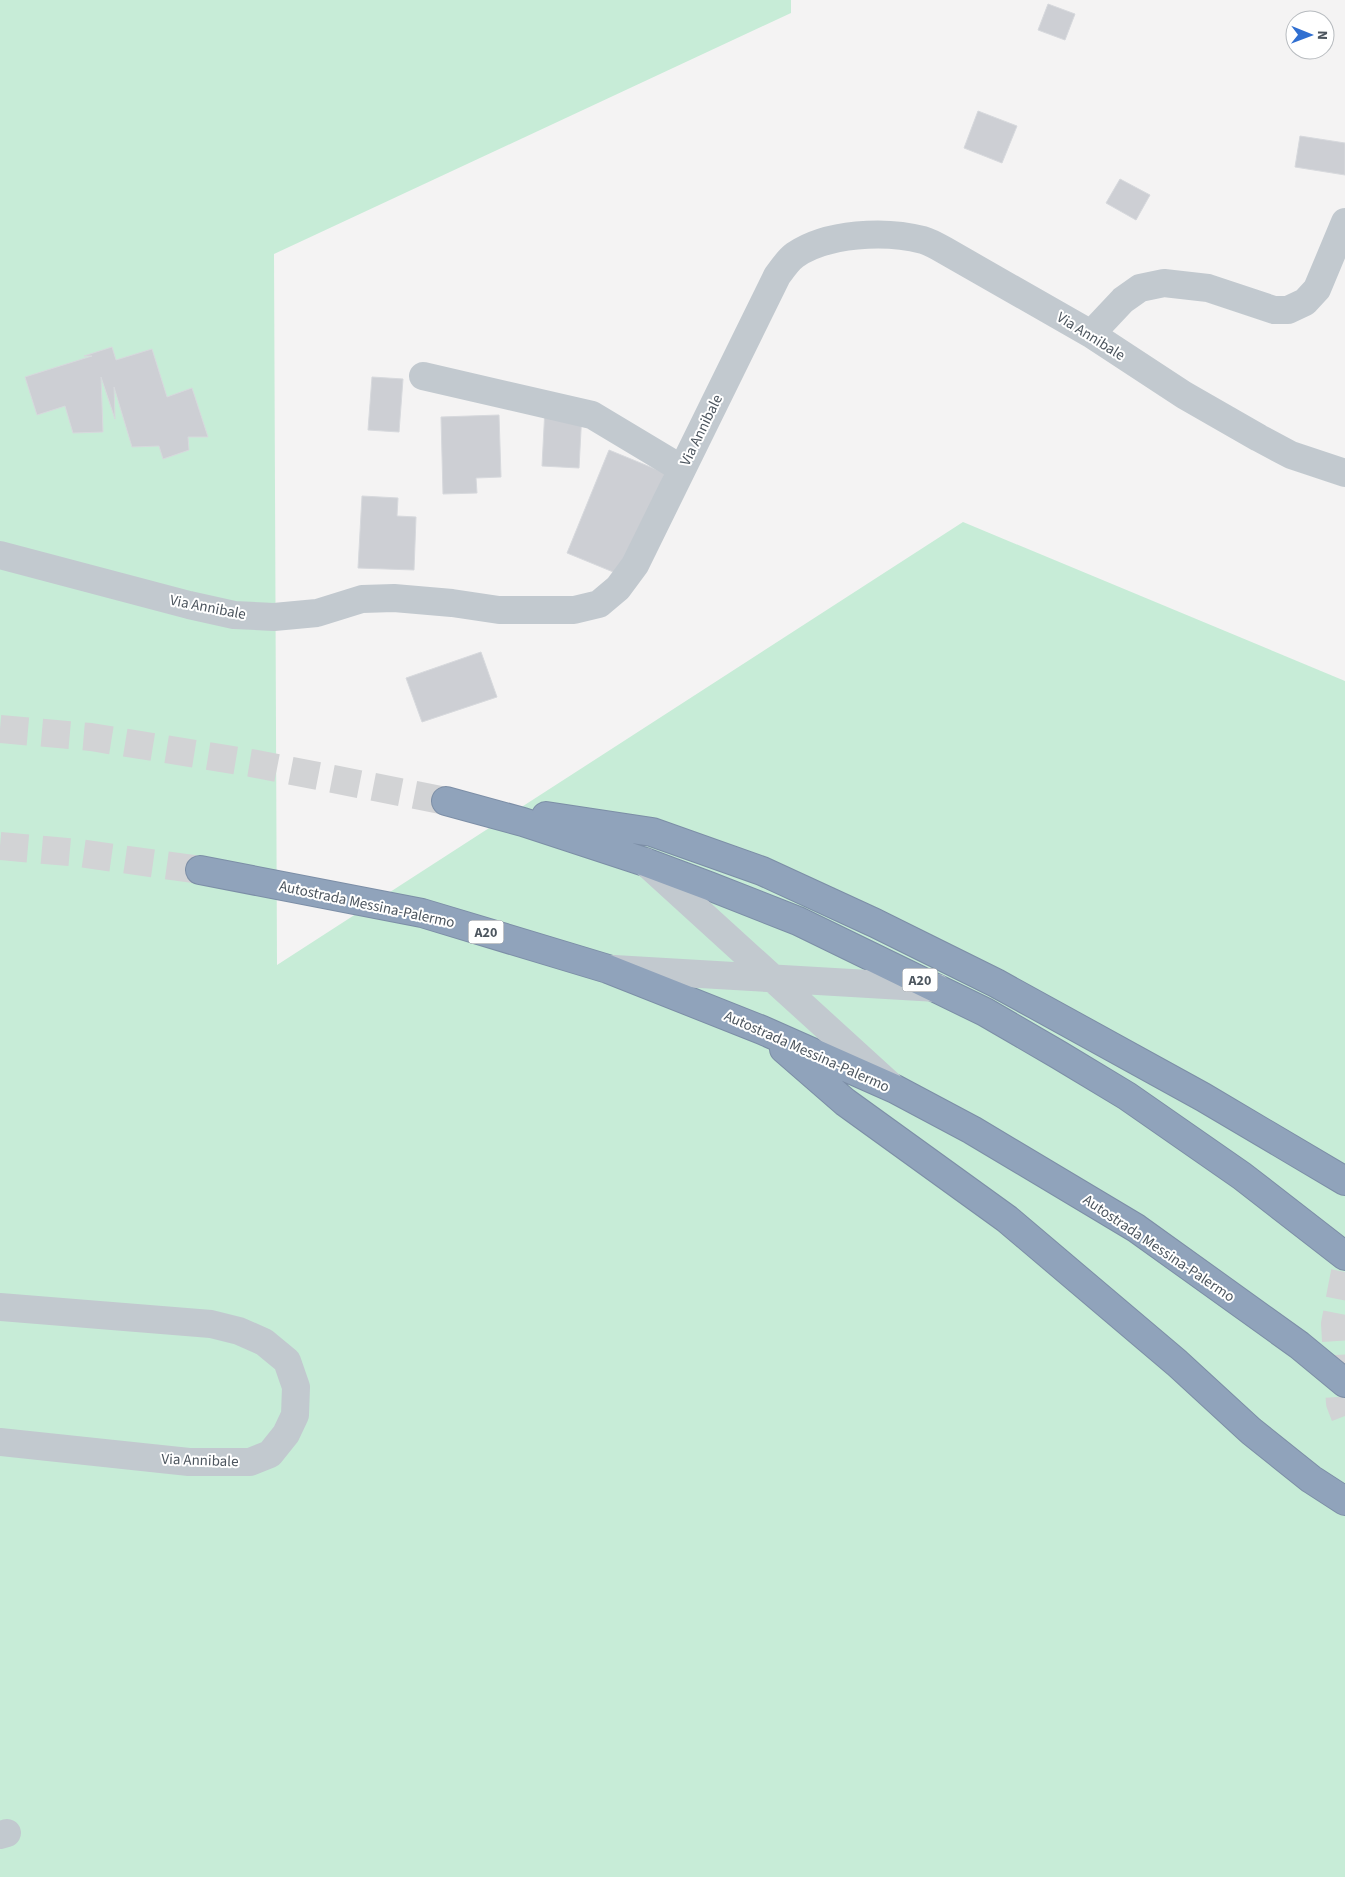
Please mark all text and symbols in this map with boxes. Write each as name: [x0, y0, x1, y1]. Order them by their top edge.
north arrow: [1285, 10, 1335, 60]
text: N: [1312, 30, 1332, 40]
street label: Via Annibale: [1052, 307, 1129, 366]
street label: Via Annibale: [675, 391, 728, 469]
street label: Via Annibale: [168, 590, 248, 625]
street label: Autostrada Messina-Palermo: [277, 876, 457, 933]
road number: A20: [468, 920, 504, 944]
road number: A20: [902, 968, 938, 992]
street label: Autostrada Messina-Palermo: [721, 1005, 893, 1097]
street label: Autostrada Messina-Palermo: [1079, 1190, 1239, 1307]
street label: Via Annibale: [161, 1449, 239, 1472]

